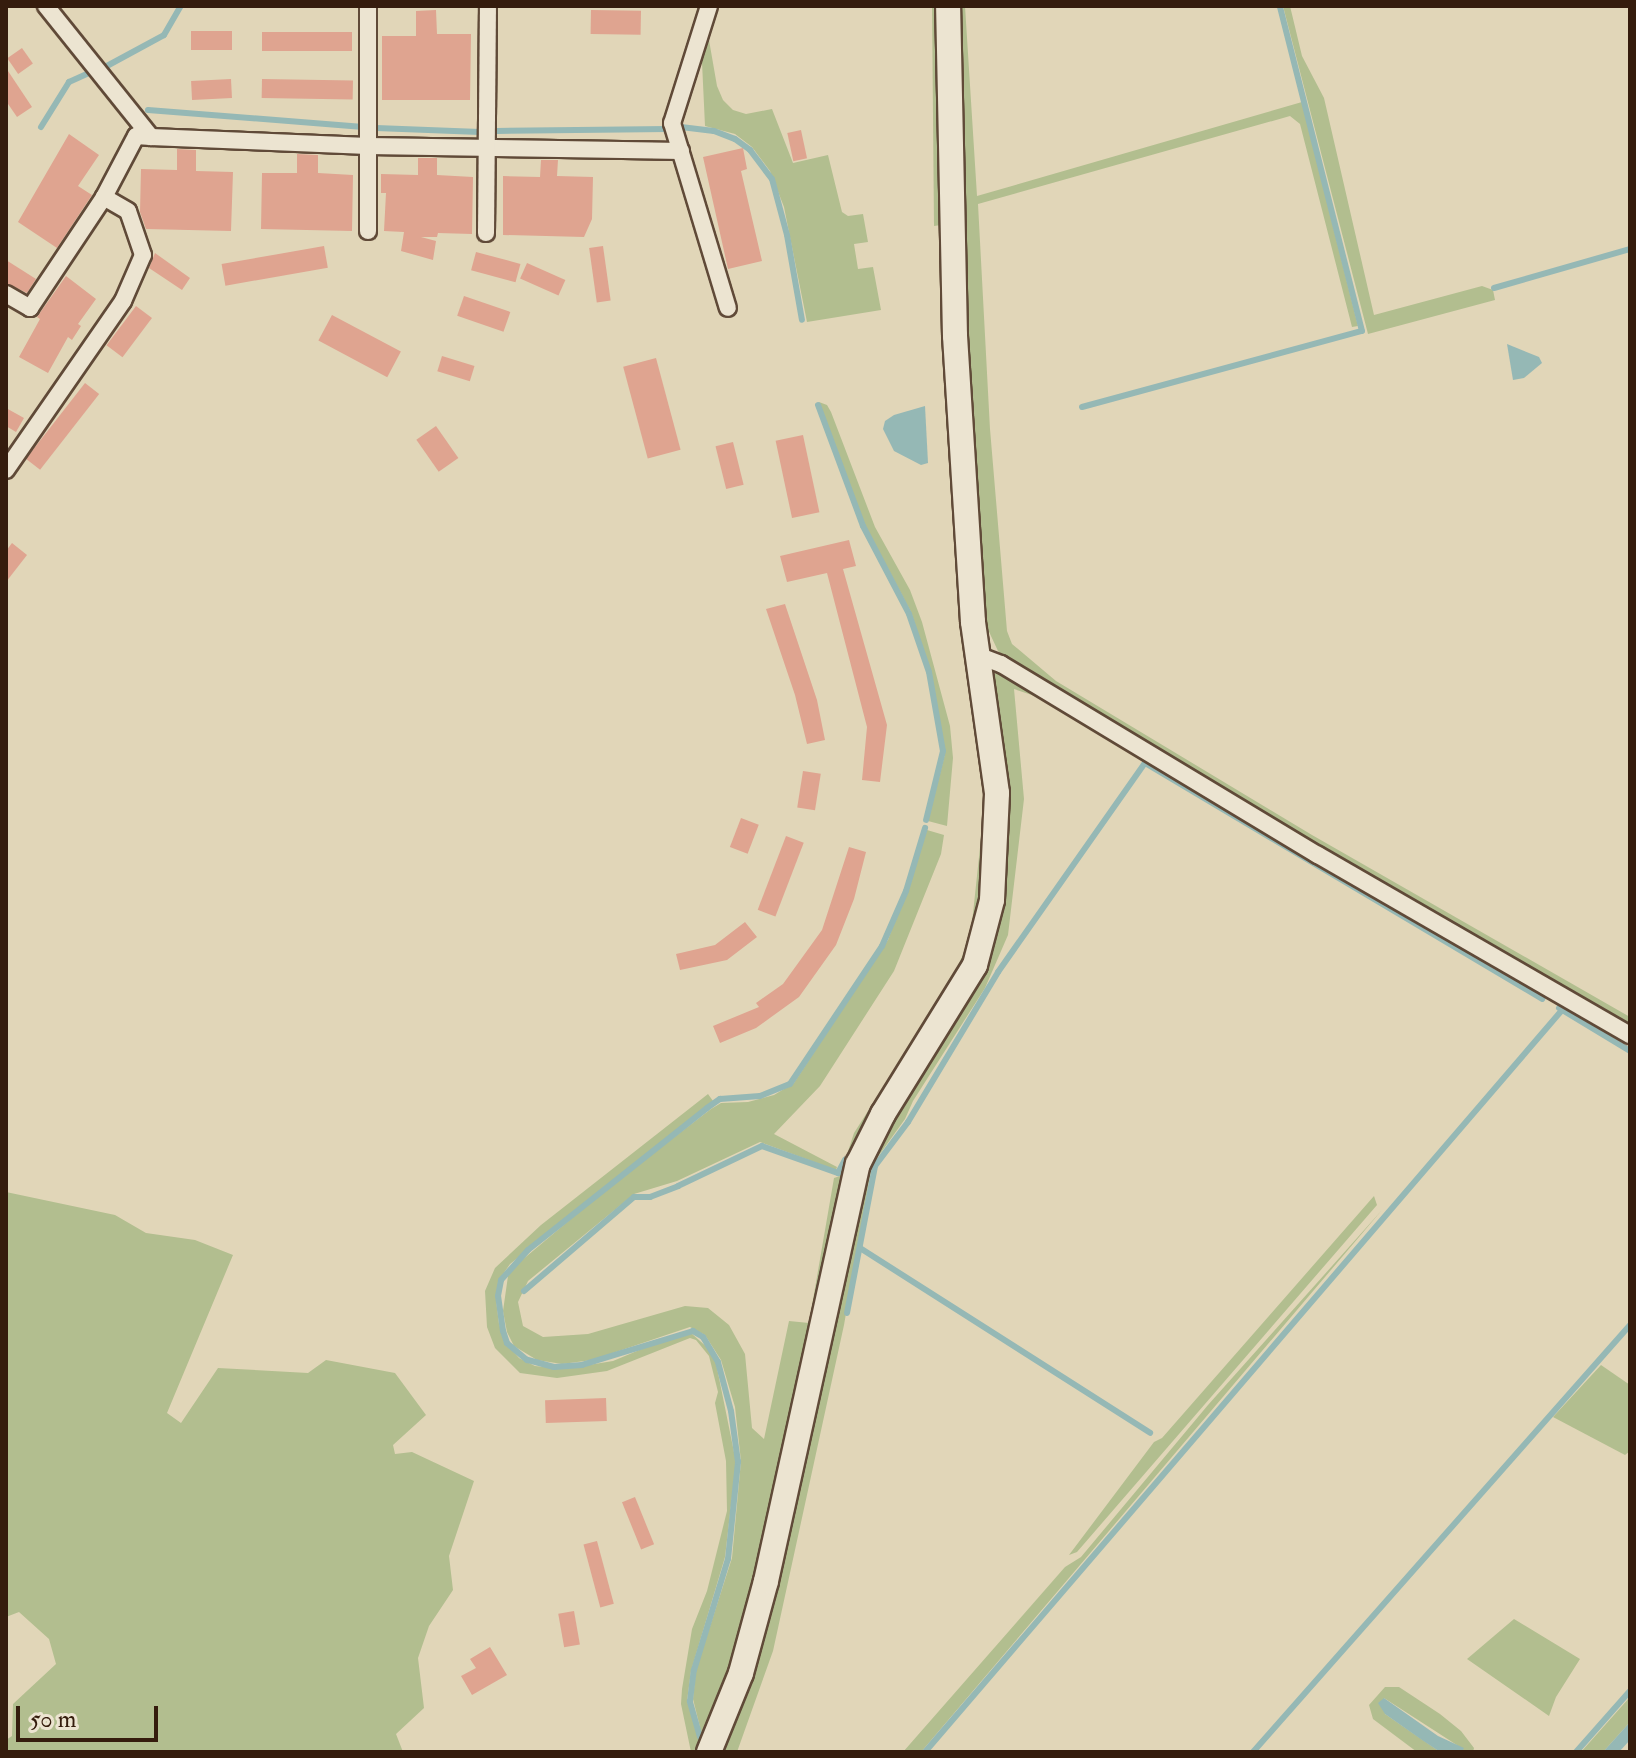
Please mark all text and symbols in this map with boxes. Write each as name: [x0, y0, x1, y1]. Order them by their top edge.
scale bar: [20, 1690, 162, 1740]
text: 50 m: [30, 1704, 76, 1735]

